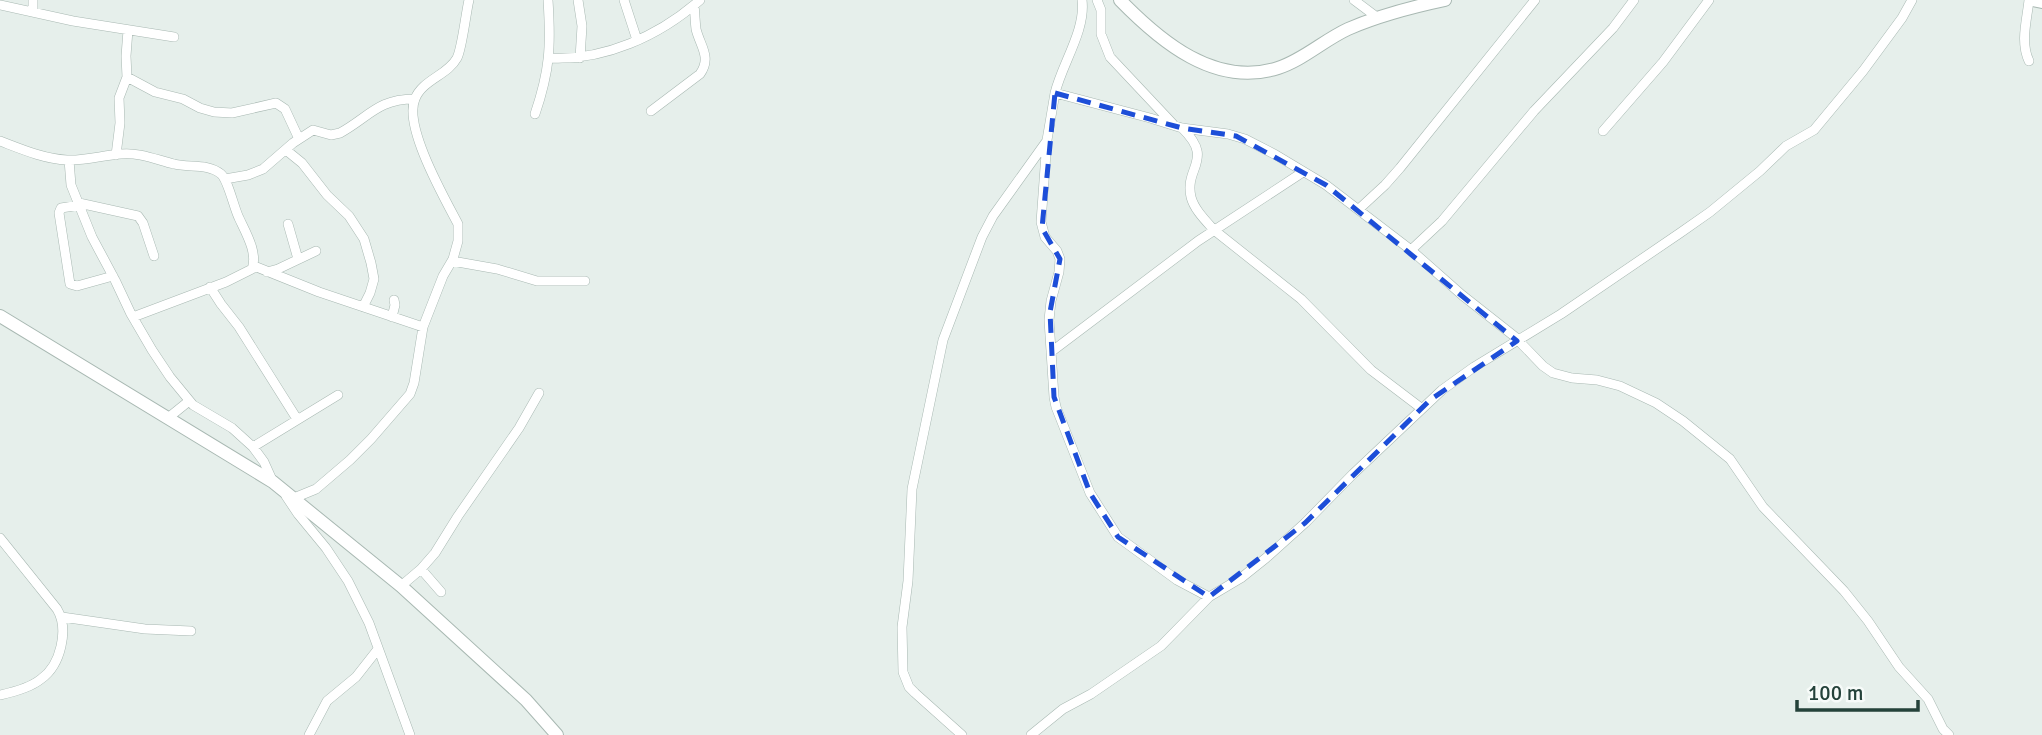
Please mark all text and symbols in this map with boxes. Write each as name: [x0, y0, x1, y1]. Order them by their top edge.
scale bar: [1797, 668, 1918, 712]
text: 100 m: [1808, 680, 1863, 706]

